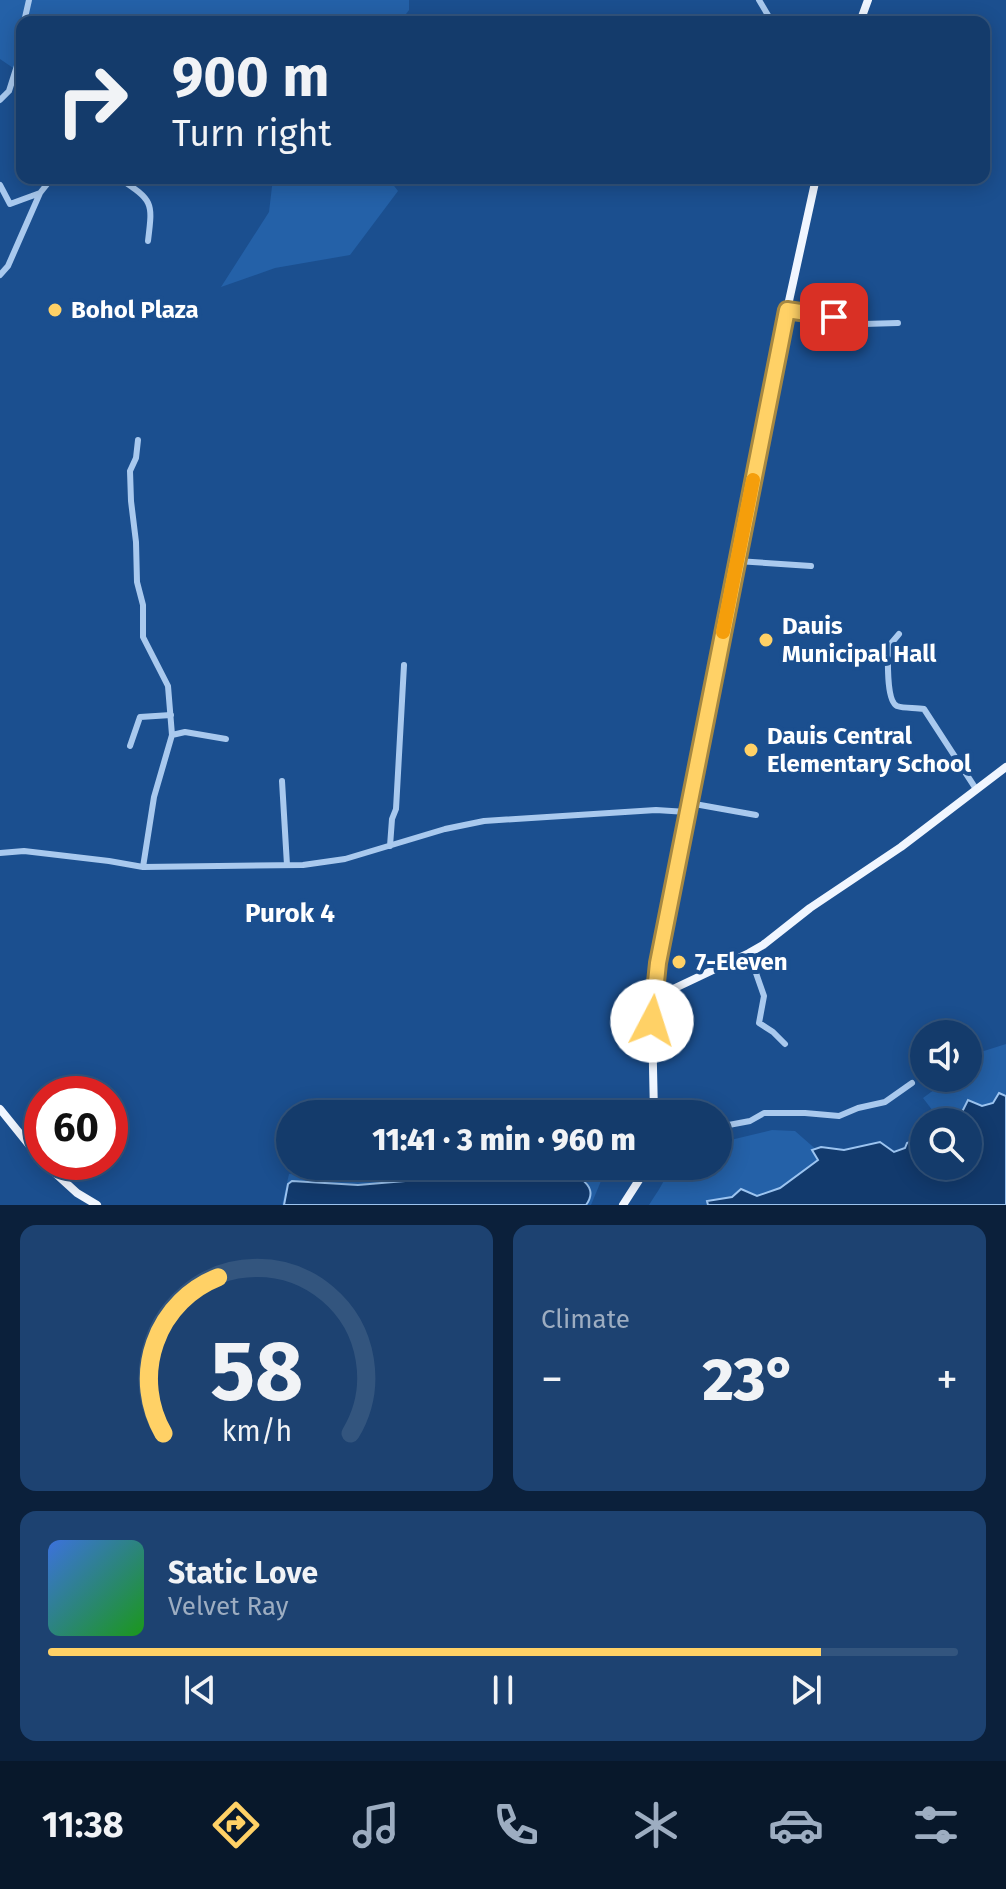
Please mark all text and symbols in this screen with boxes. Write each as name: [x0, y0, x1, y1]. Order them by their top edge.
text: 900 m: [172, 44, 329, 111]
icon: right: [40, 48, 144, 152]
text: Turn right: [172, 112, 332, 156]
pin: [800, 283, 868, 351]
icon: arrive: [812, 295, 856, 339]
place label: Bohol Plaza: [71, 296, 199, 324]
marker: Bohol Plaza: [46, 301, 64, 319]
place label: Dauis Municipal Hall: [782, 612, 937, 668]
marker: Dauis Municipal Hall: [757, 631, 775, 649]
place label: Dauis Central Elementary School: [767, 722, 972, 778]
marker: Dauis Central Elementary School: [742, 741, 760, 759]
district label: Purok 4: [245, 898, 335, 929]
place label: 7-Eleven: [695, 948, 788, 976]
marker: 7-Eleven: [670, 953, 688, 971]
position arrow: [610, 979, 694, 1063]
map controls: [910, 1020, 982, 1180]
button: sound: [910, 1020, 982, 1092]
speed limit sign: 60: [24, 1076, 128, 1180]
button: search: [910, 1108, 982, 1180]
text: 11:41 · 3 min · 960 m: [372, 1122, 636, 1158]
text: Climate: [541, 1304, 630, 1335]
text: 58: [210, 1322, 303, 1422]
text: 23°: [703, 1344, 796, 1416]
text: −: [541, 1353, 563, 1406]
text: +: [936, 1353, 958, 1406]
text: km/h: [221, 1414, 292, 1449]
text: Static Love: [168, 1555, 318, 1591]
text: Velvet Ray: [168, 1591, 288, 1622]
icon: previous: [178, 1668, 222, 1712]
icon: pause: [481, 1668, 525, 1712]
icon: next: [784, 1668, 828, 1712]
icon: directions: [208, 1797, 264, 1853]
icon: music: [348, 1797, 404, 1853]
icon: phone: [488, 1797, 544, 1853]
icon: climate: [628, 1797, 684, 1853]
icon: car: [768, 1797, 824, 1853]
icon: filters: [908, 1797, 964, 1853]
text: 11:38: [42, 1803, 124, 1847]

